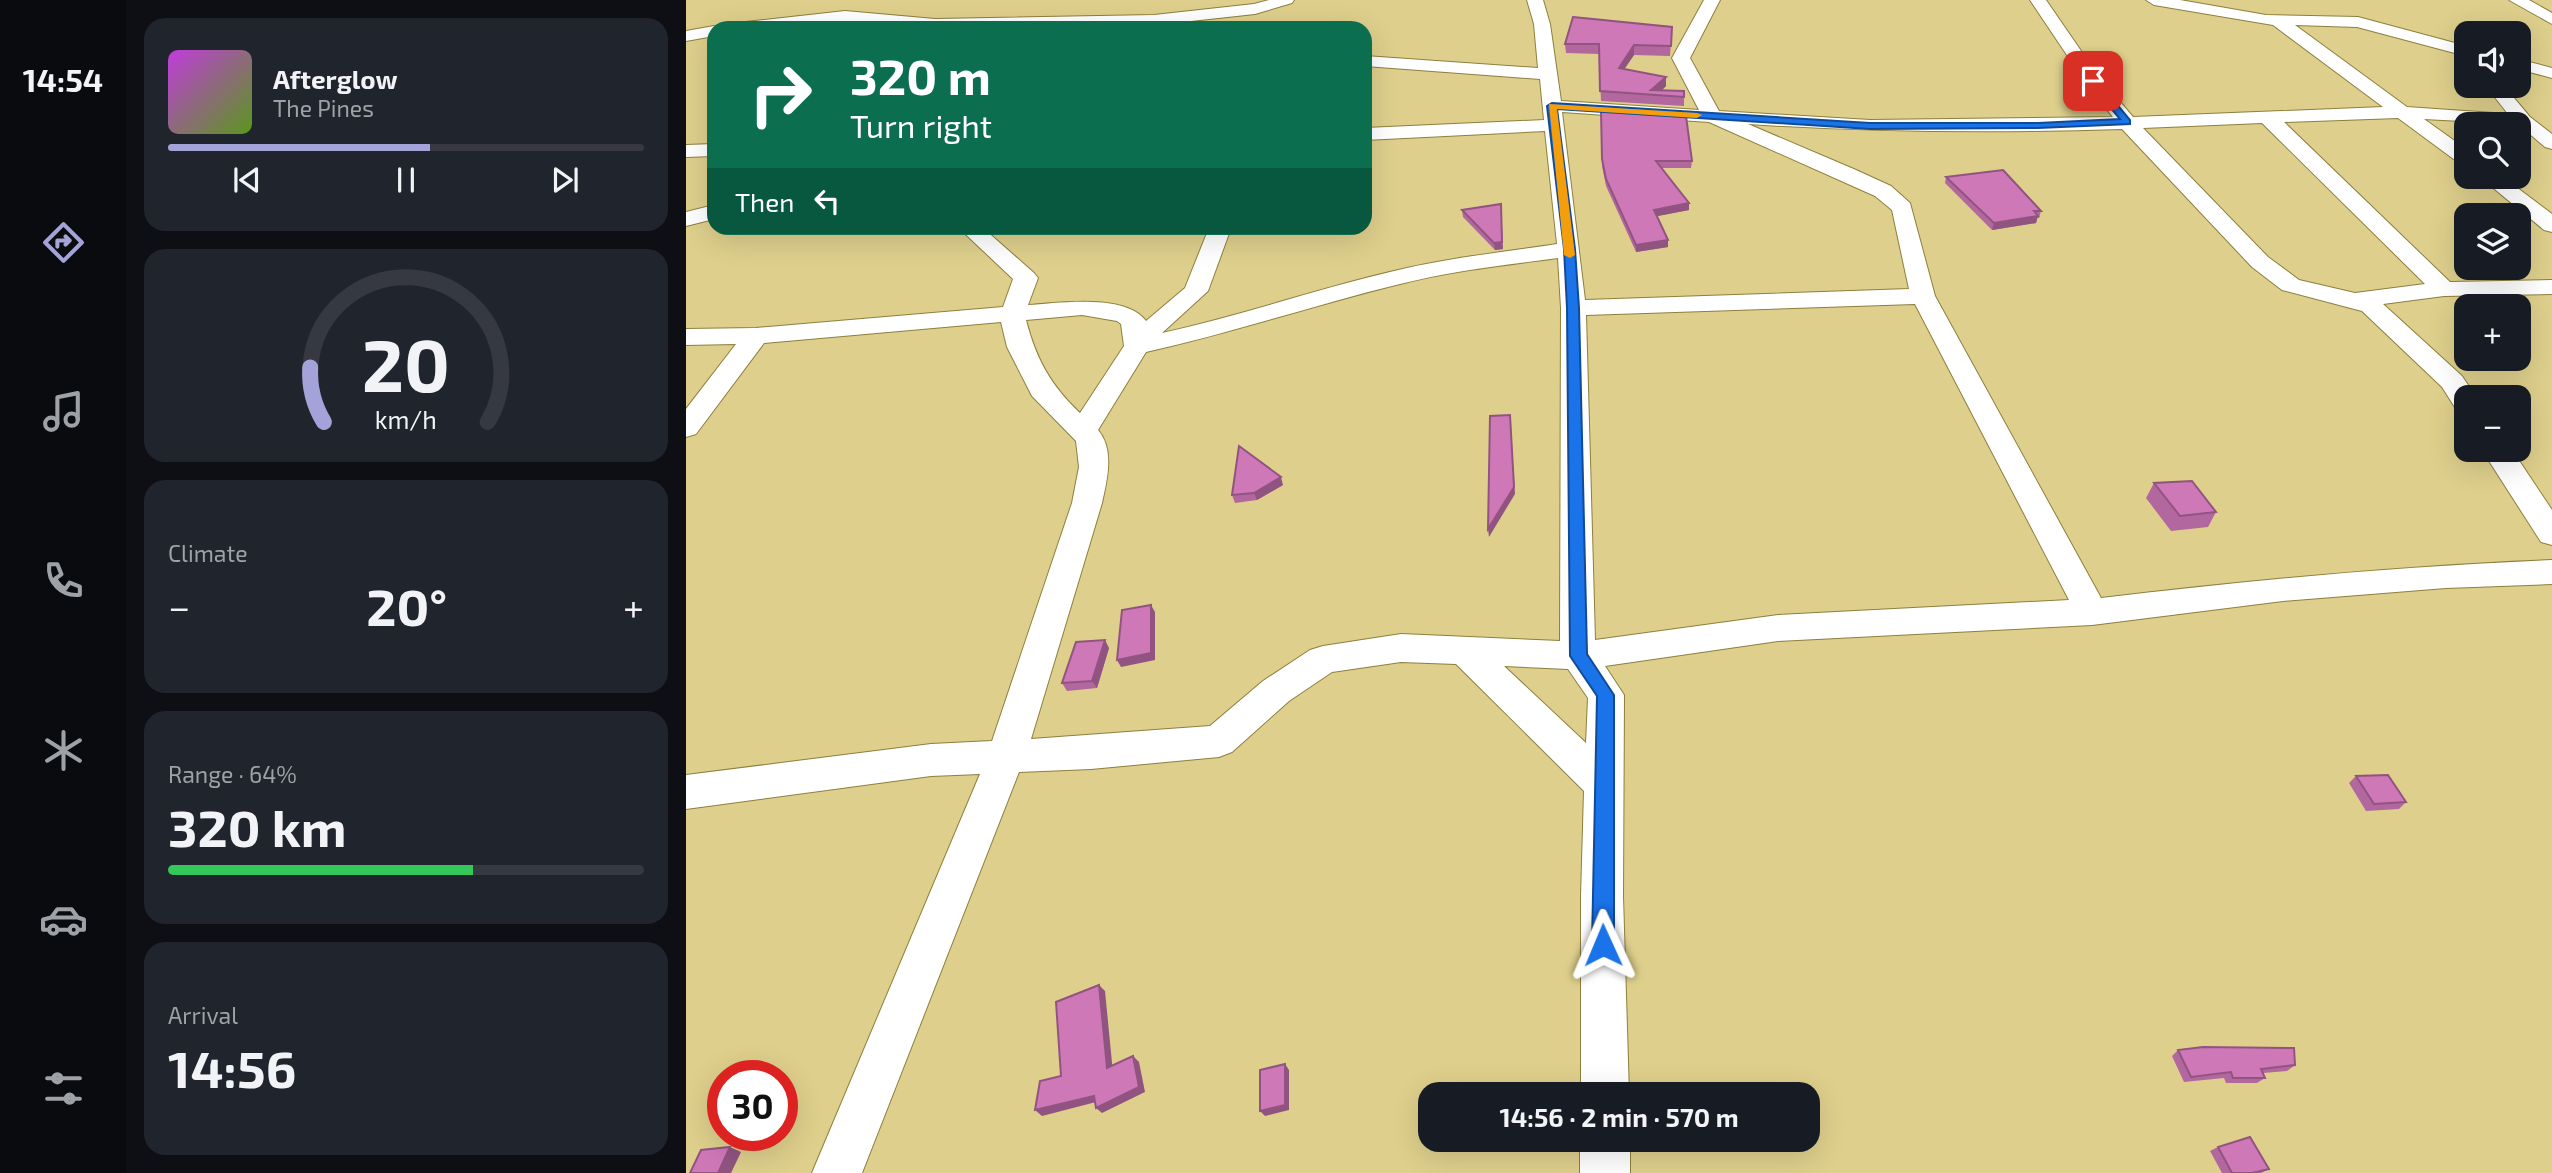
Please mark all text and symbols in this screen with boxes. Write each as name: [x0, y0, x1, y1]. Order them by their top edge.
map controls: [2454, 21, 2531, 462]
button: sound: [2454, 21, 2531, 98]
text: 320 m: [850, 46, 991, 105]
icon: right: [735, 49, 826, 140]
pin: [2063, 51, 2123, 111]
text: 14:54: [23, 60, 103, 98]
icon: arrive: [2074, 62, 2112, 100]
text: Afterglow: [273, 63, 398, 94]
text: The Pines: [273, 94, 374, 122]
text: Turn right: [850, 106, 992, 144]
button: search: [2454, 112, 2531, 189]
icon: previous: [228, 161, 266, 199]
icon: pause: [387, 161, 425, 199]
icon: next: [546, 161, 584, 199]
icon: left: [808, 182, 846, 220]
text: Then: [735, 186, 794, 217]
button: layers: [2454, 203, 2531, 280]
icon: directions: [39, 218, 88, 267]
button: +: [2454, 294, 2531, 371]
text: 20: [362, 319, 450, 407]
button: −: [2454, 385, 2531, 462]
icon: music: [39, 387, 88, 436]
text: km/h: [375, 403, 437, 433]
text: Climate: [168, 539, 248, 567]
icon: phone: [39, 556, 88, 605]
text: 20°: [366, 574, 447, 636]
text: −: [168, 583, 190, 629]
text: +: [623, 583, 644, 629]
icon: climate: [39, 726, 88, 775]
text: Range · 64%: [168, 760, 297, 788]
text: 320 km: [168, 795, 347, 857]
icon: car: [39, 895, 88, 944]
position arrow: [1566, 908, 1640, 982]
text: Arrival: [168, 1001, 238, 1029]
text: 14:56: [168, 1036, 296, 1098]
speed limit sign: 30: [707, 1060, 798, 1151]
icon: filters: [39, 1064, 88, 1113]
text: 14:56 · 2 min · 570 m: [1499, 1101, 1739, 1132]

